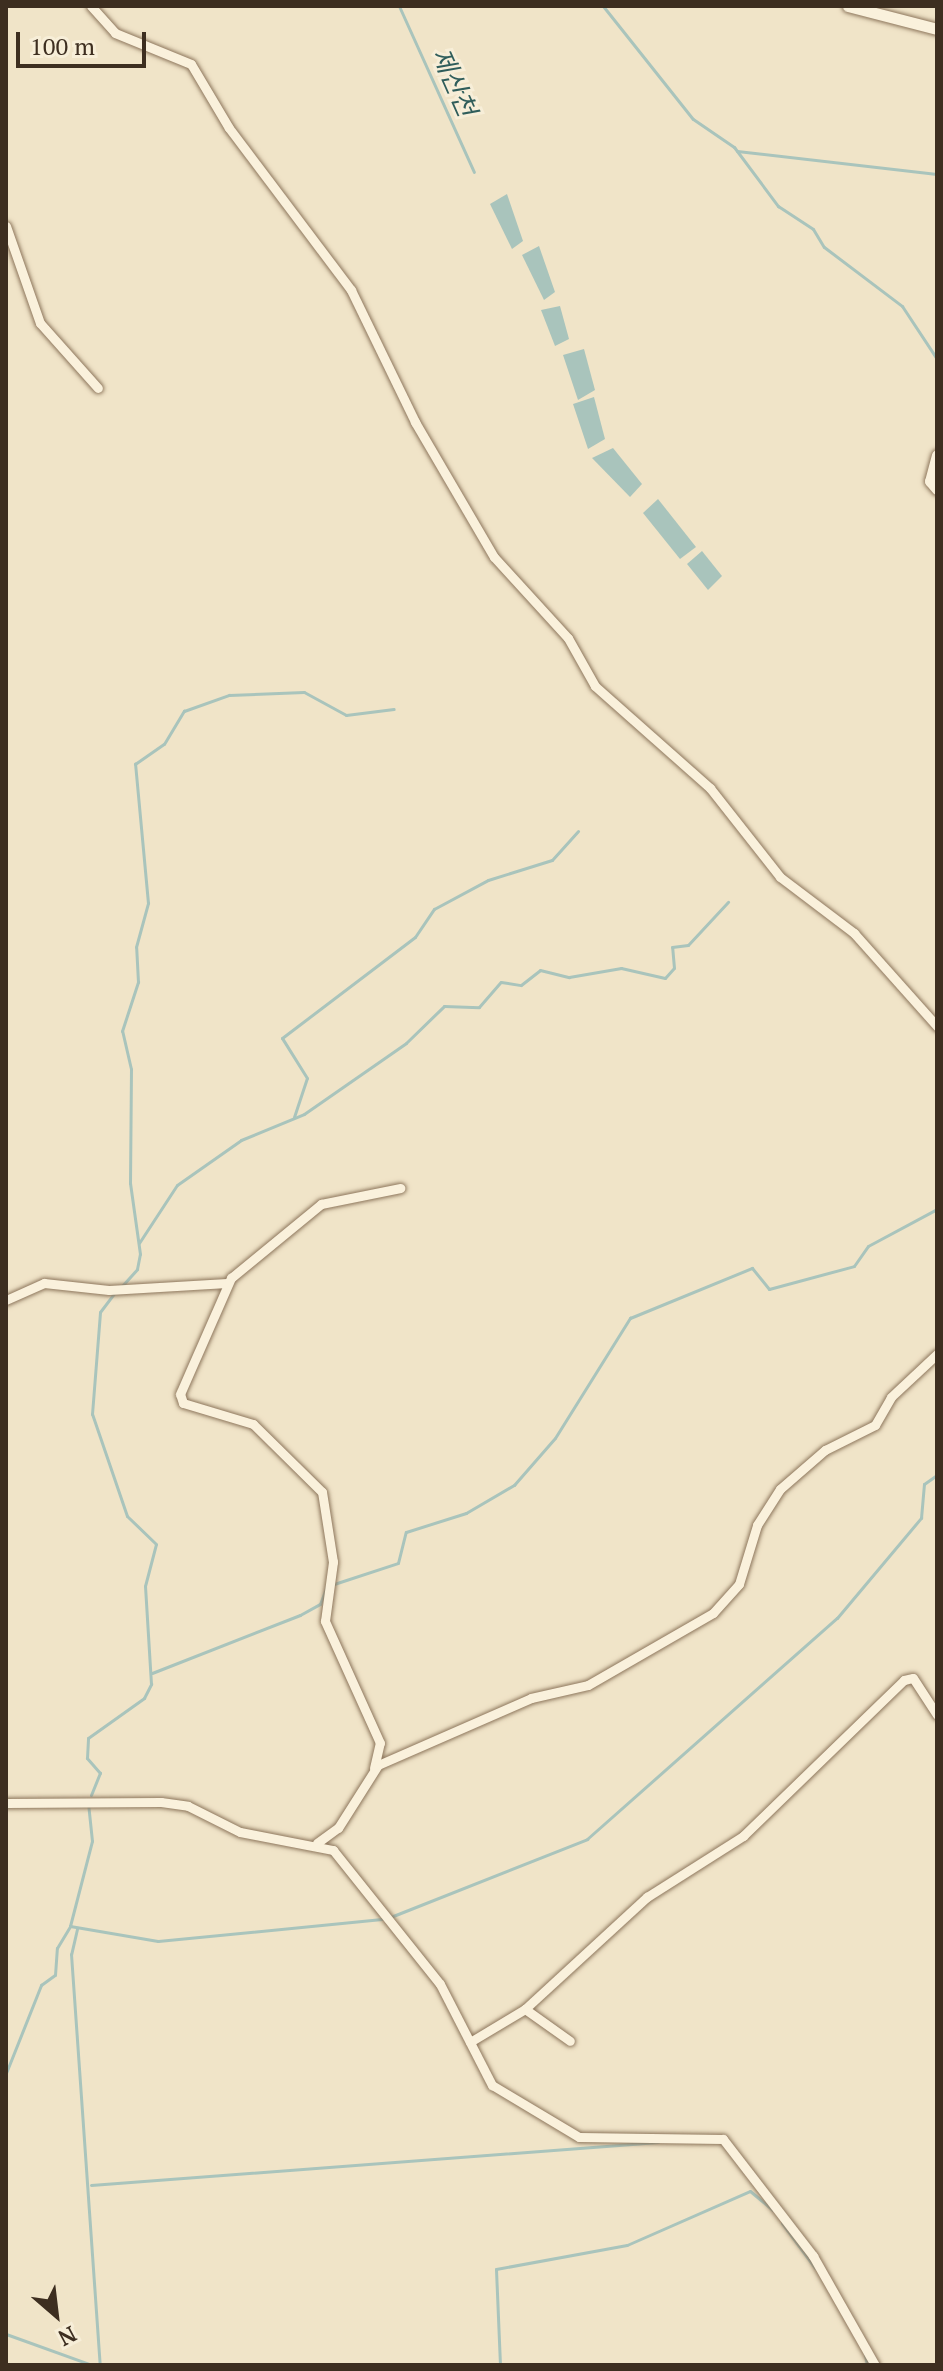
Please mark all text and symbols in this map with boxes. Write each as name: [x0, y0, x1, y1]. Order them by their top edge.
scale bar: [20, 16, 150, 66]
text: 100 m: [30, 30, 95, 62]
water label: 제산천: [425, 43, 483, 121]
north arrow: [16, 2275, 96, 2355]
text: N: [53, 2320, 82, 2353]

